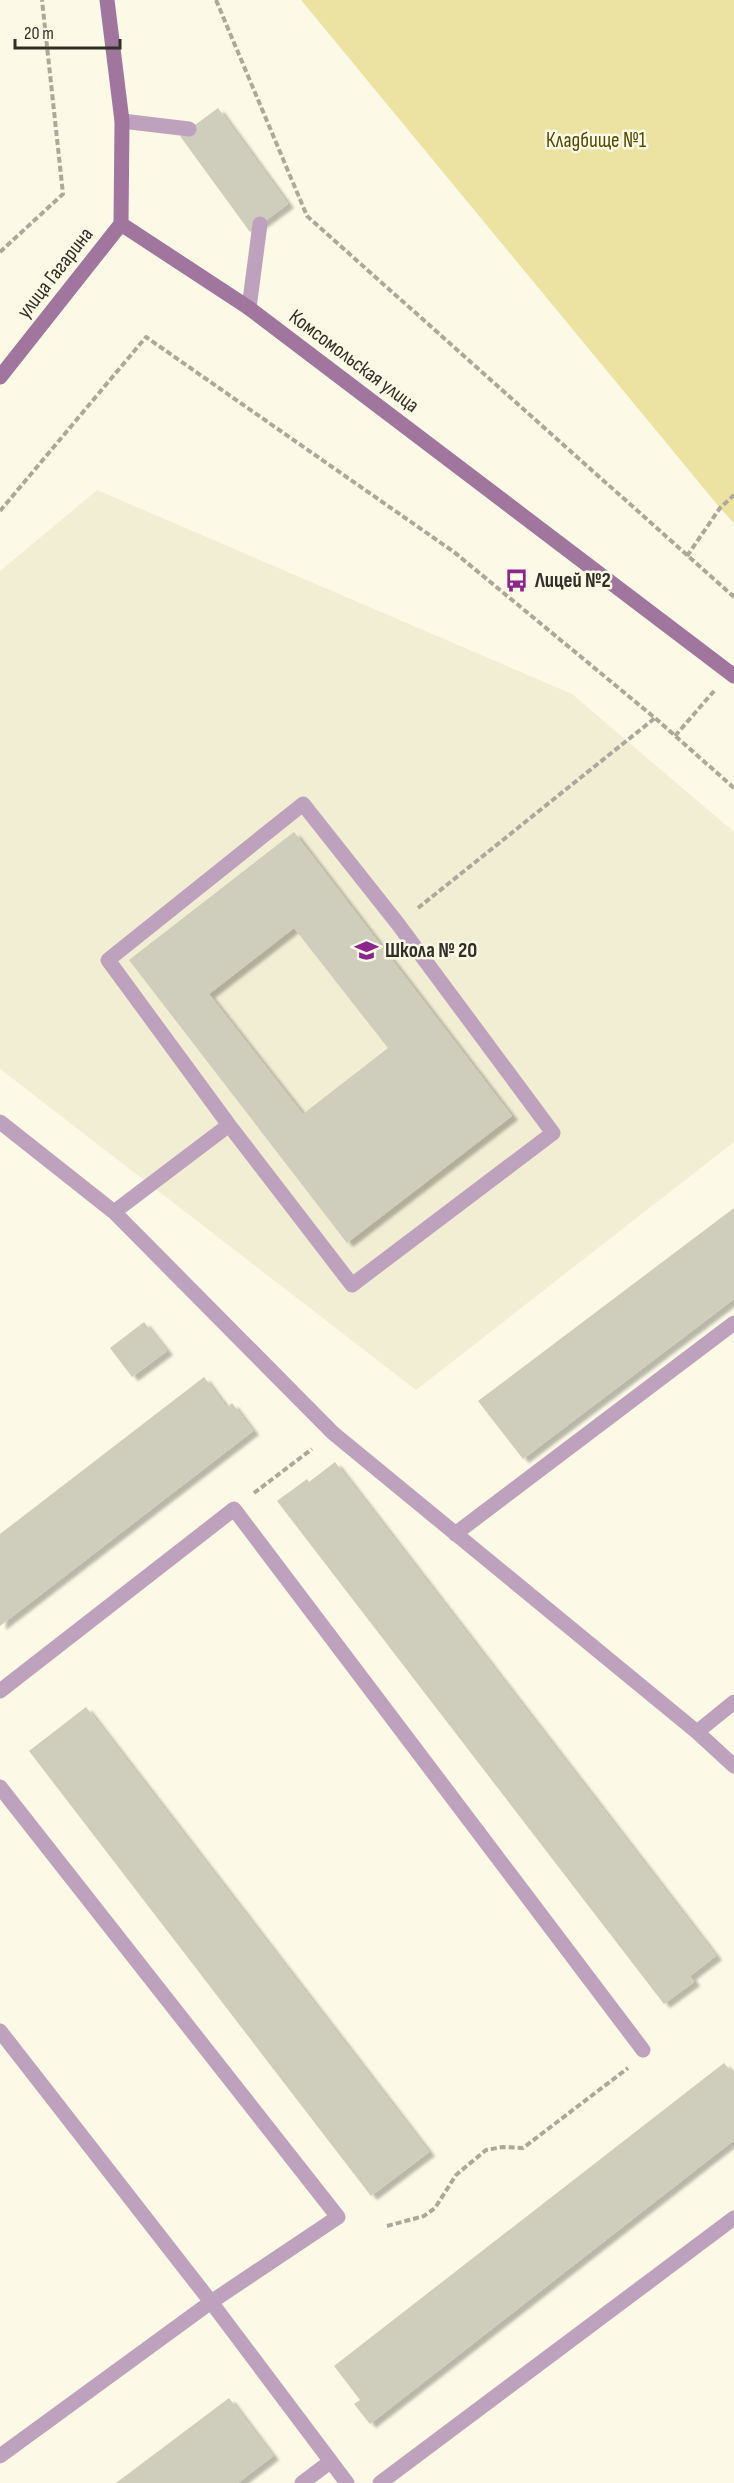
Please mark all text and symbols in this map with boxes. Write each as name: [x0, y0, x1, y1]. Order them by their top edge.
scale bar: [15, 12, 120, 50]
text: 20 m: [24, 23, 54, 44]
park label: Кладбище №1: [546, 128, 647, 153]
street label: улица Гагарина: [12, 222, 98, 324]
street label: Комсомольская улица: [284, 304, 424, 418]
bus stop icon: Лицей №2: [504, 567, 530, 593]
place label: Лицей №2: [534, 568, 611, 593]
school or university icon: Школа № 20: [354, 937, 380, 963]
place label: Школа № 20: [385, 938, 477, 963]

